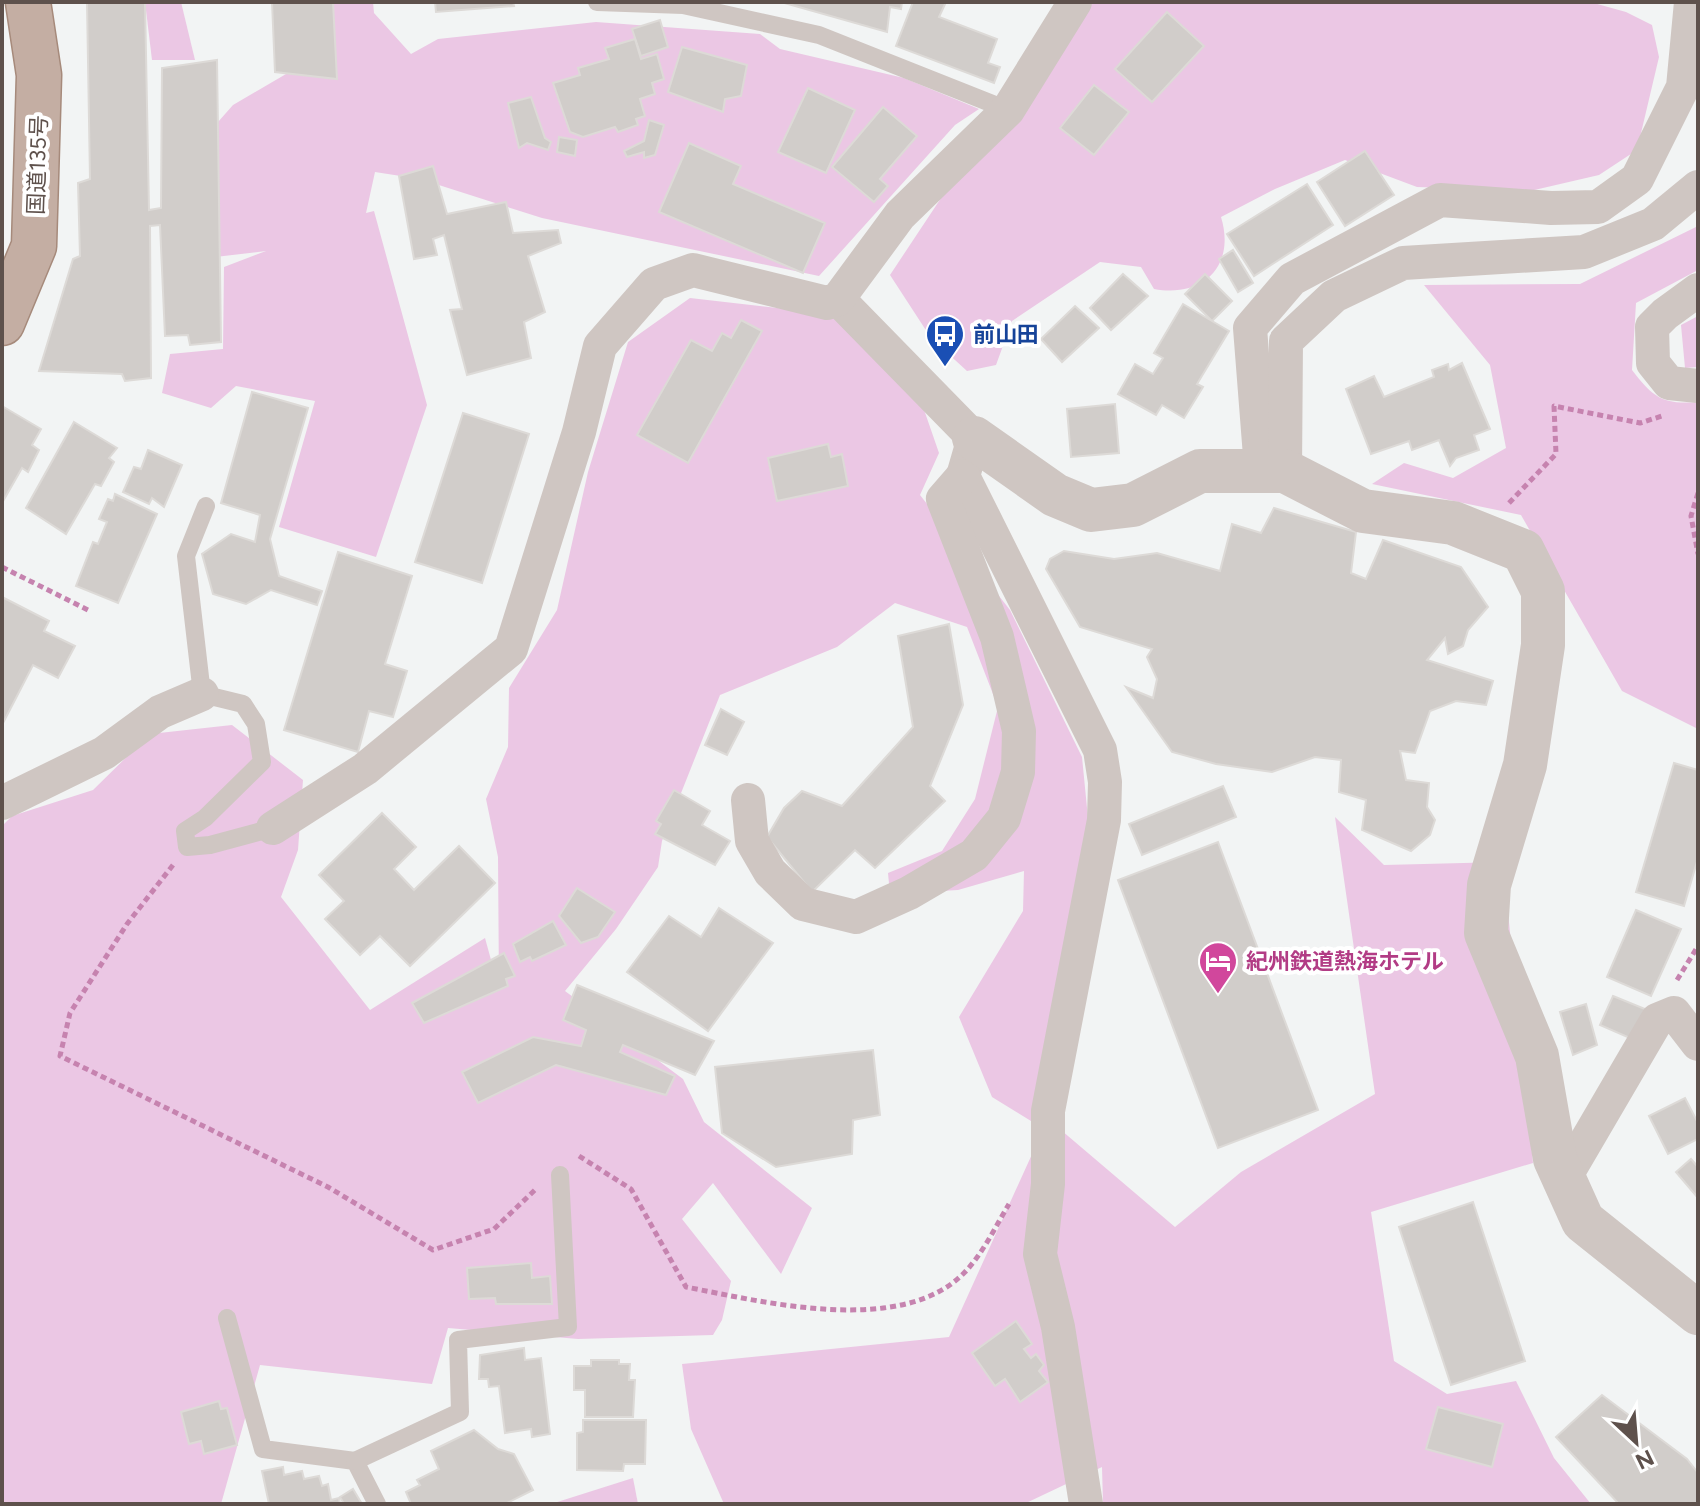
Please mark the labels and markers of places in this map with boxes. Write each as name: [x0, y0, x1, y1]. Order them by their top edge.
bus stop icon: 前山田: [924, 313, 966, 368]
place label: 前山田: [973, 321, 1039, 348]
hotel icon: 紀州鉄道熱海ホテル: [1197, 940, 1239, 995]
place label: 紀州鉄道熱海ホテル: [1246, 948, 1444, 975]

